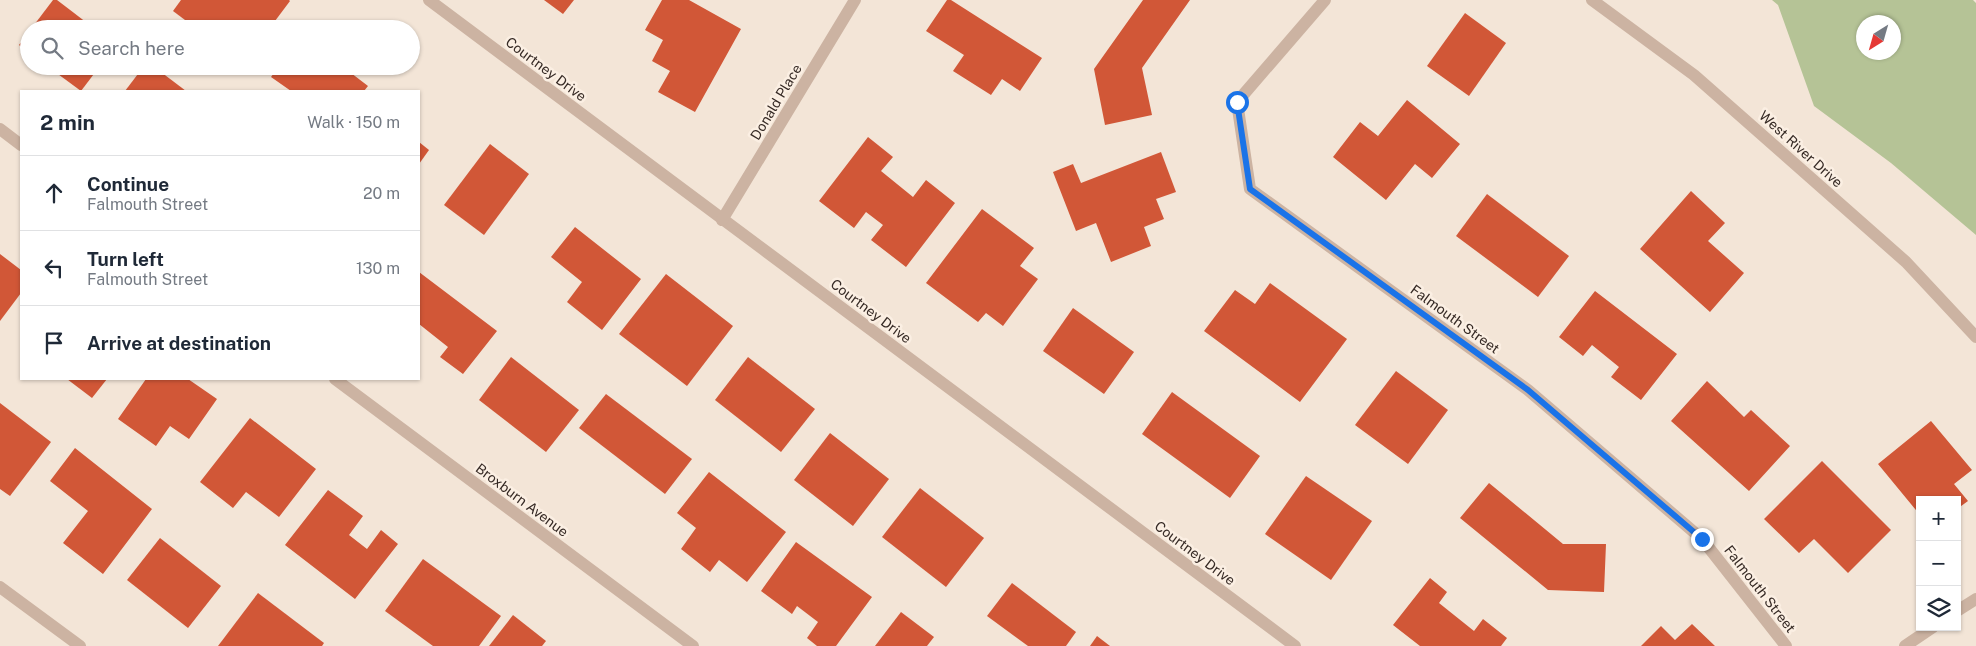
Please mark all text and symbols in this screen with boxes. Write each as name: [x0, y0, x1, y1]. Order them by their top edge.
north arrow: [1856, 15, 1901, 60]
search box: [20, 20, 420, 75]
icon: search: [38, 34, 66, 62]
street label: Courtney Drive: [503, 34, 589, 105]
text: Search here: [78, 37, 185, 59]
street label: Donald Place: [747, 61, 805, 143]
route start: [1226, 91, 1249, 114]
street label: West River Drive: [1756, 107, 1846, 191]
text: 2 min: [40, 110, 95, 135]
text: Walk · 150 m: [307, 113, 400, 132]
text: Continue: [87, 173, 169, 195]
icon: ahead: [40, 179, 68, 207]
text: 20 m: [363, 184, 400, 203]
text: Falmouth Street: [87, 195, 208, 214]
text: Turn left: [87, 248, 164, 270]
icon: left: [40, 254, 68, 282]
text: 130 m: [356, 259, 400, 278]
text: Falmouth Street: [87, 270, 208, 289]
street label: Courtney Drive: [828, 276, 914, 347]
street label: Falmouth Street: [1407, 281, 1503, 357]
icon: arrive: [40, 329, 68, 357]
text: Arrive at destination: [87, 332, 271, 354]
street label: Broxburn Avenue: [473, 460, 571, 540]
map controls: [1916, 496, 1961, 631]
button: +: [1916, 496, 1961, 541]
street label: Courtney Drive: [1152, 518, 1238, 589]
route end: [1691, 528, 1714, 551]
button: −: [1916, 541, 1961, 586]
street label: Falmouth Street: [1721, 542, 1799, 636]
button: layers: [1916, 586, 1961, 631]

